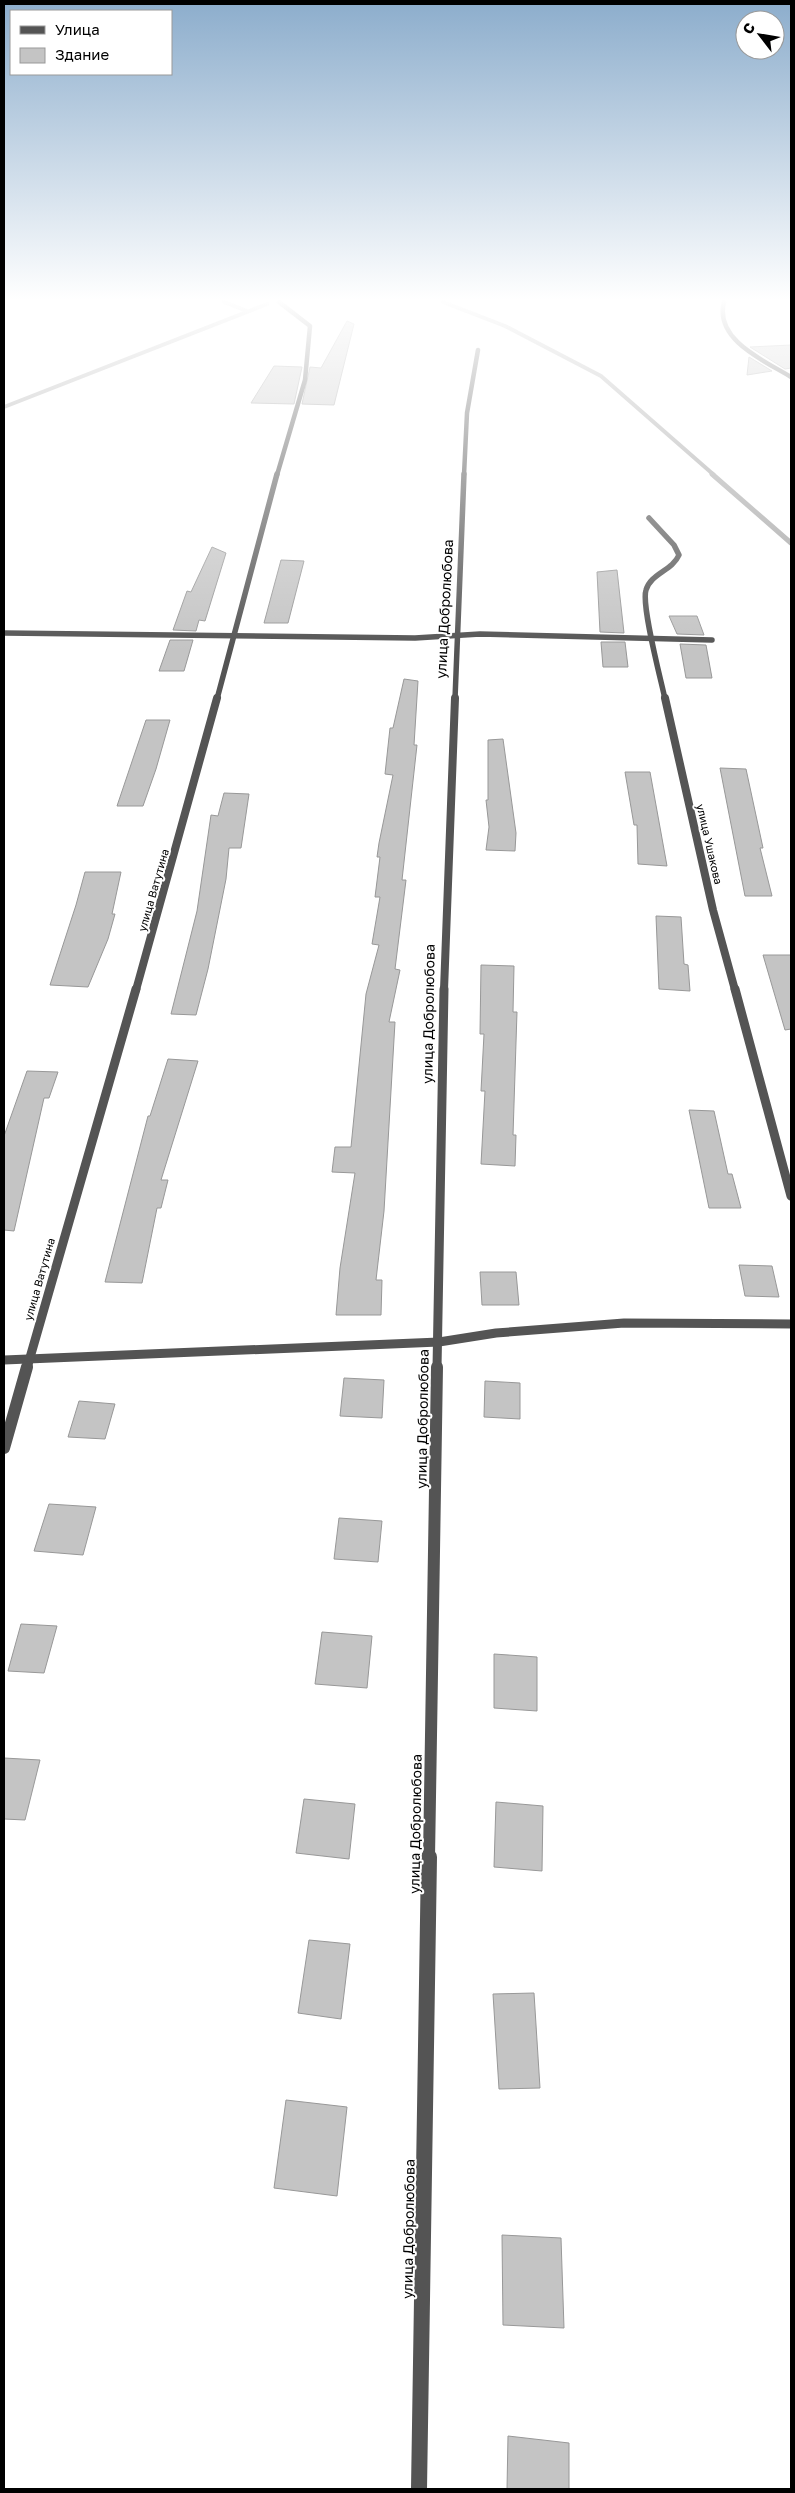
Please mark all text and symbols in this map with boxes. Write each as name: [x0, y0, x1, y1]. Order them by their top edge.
legend: [10, 10, 172, 75]
north arrow: [735, 10, 785, 60]
text: С: [739, 19, 758, 37]
text: Улица: [55, 20, 100, 38]
text: Здание: [55, 45, 109, 63]
street label: улица Добролюбова: [432, 539, 456, 679]
street label: улица Ушакова: [694, 803, 726, 885]
street label: улица Ватутина: [135, 847, 171, 933]
street label: улица Добролюбова: [418, 944, 438, 1084]
street label: улица Ватутина: [21, 1236, 57, 1322]
street label: улица Добролюбова: [412, 1349, 432, 1489]
street label: улица Добролюбова: [405, 1754, 425, 1894]
street label: улица Добролюбова: [398, 2159, 418, 2299]

